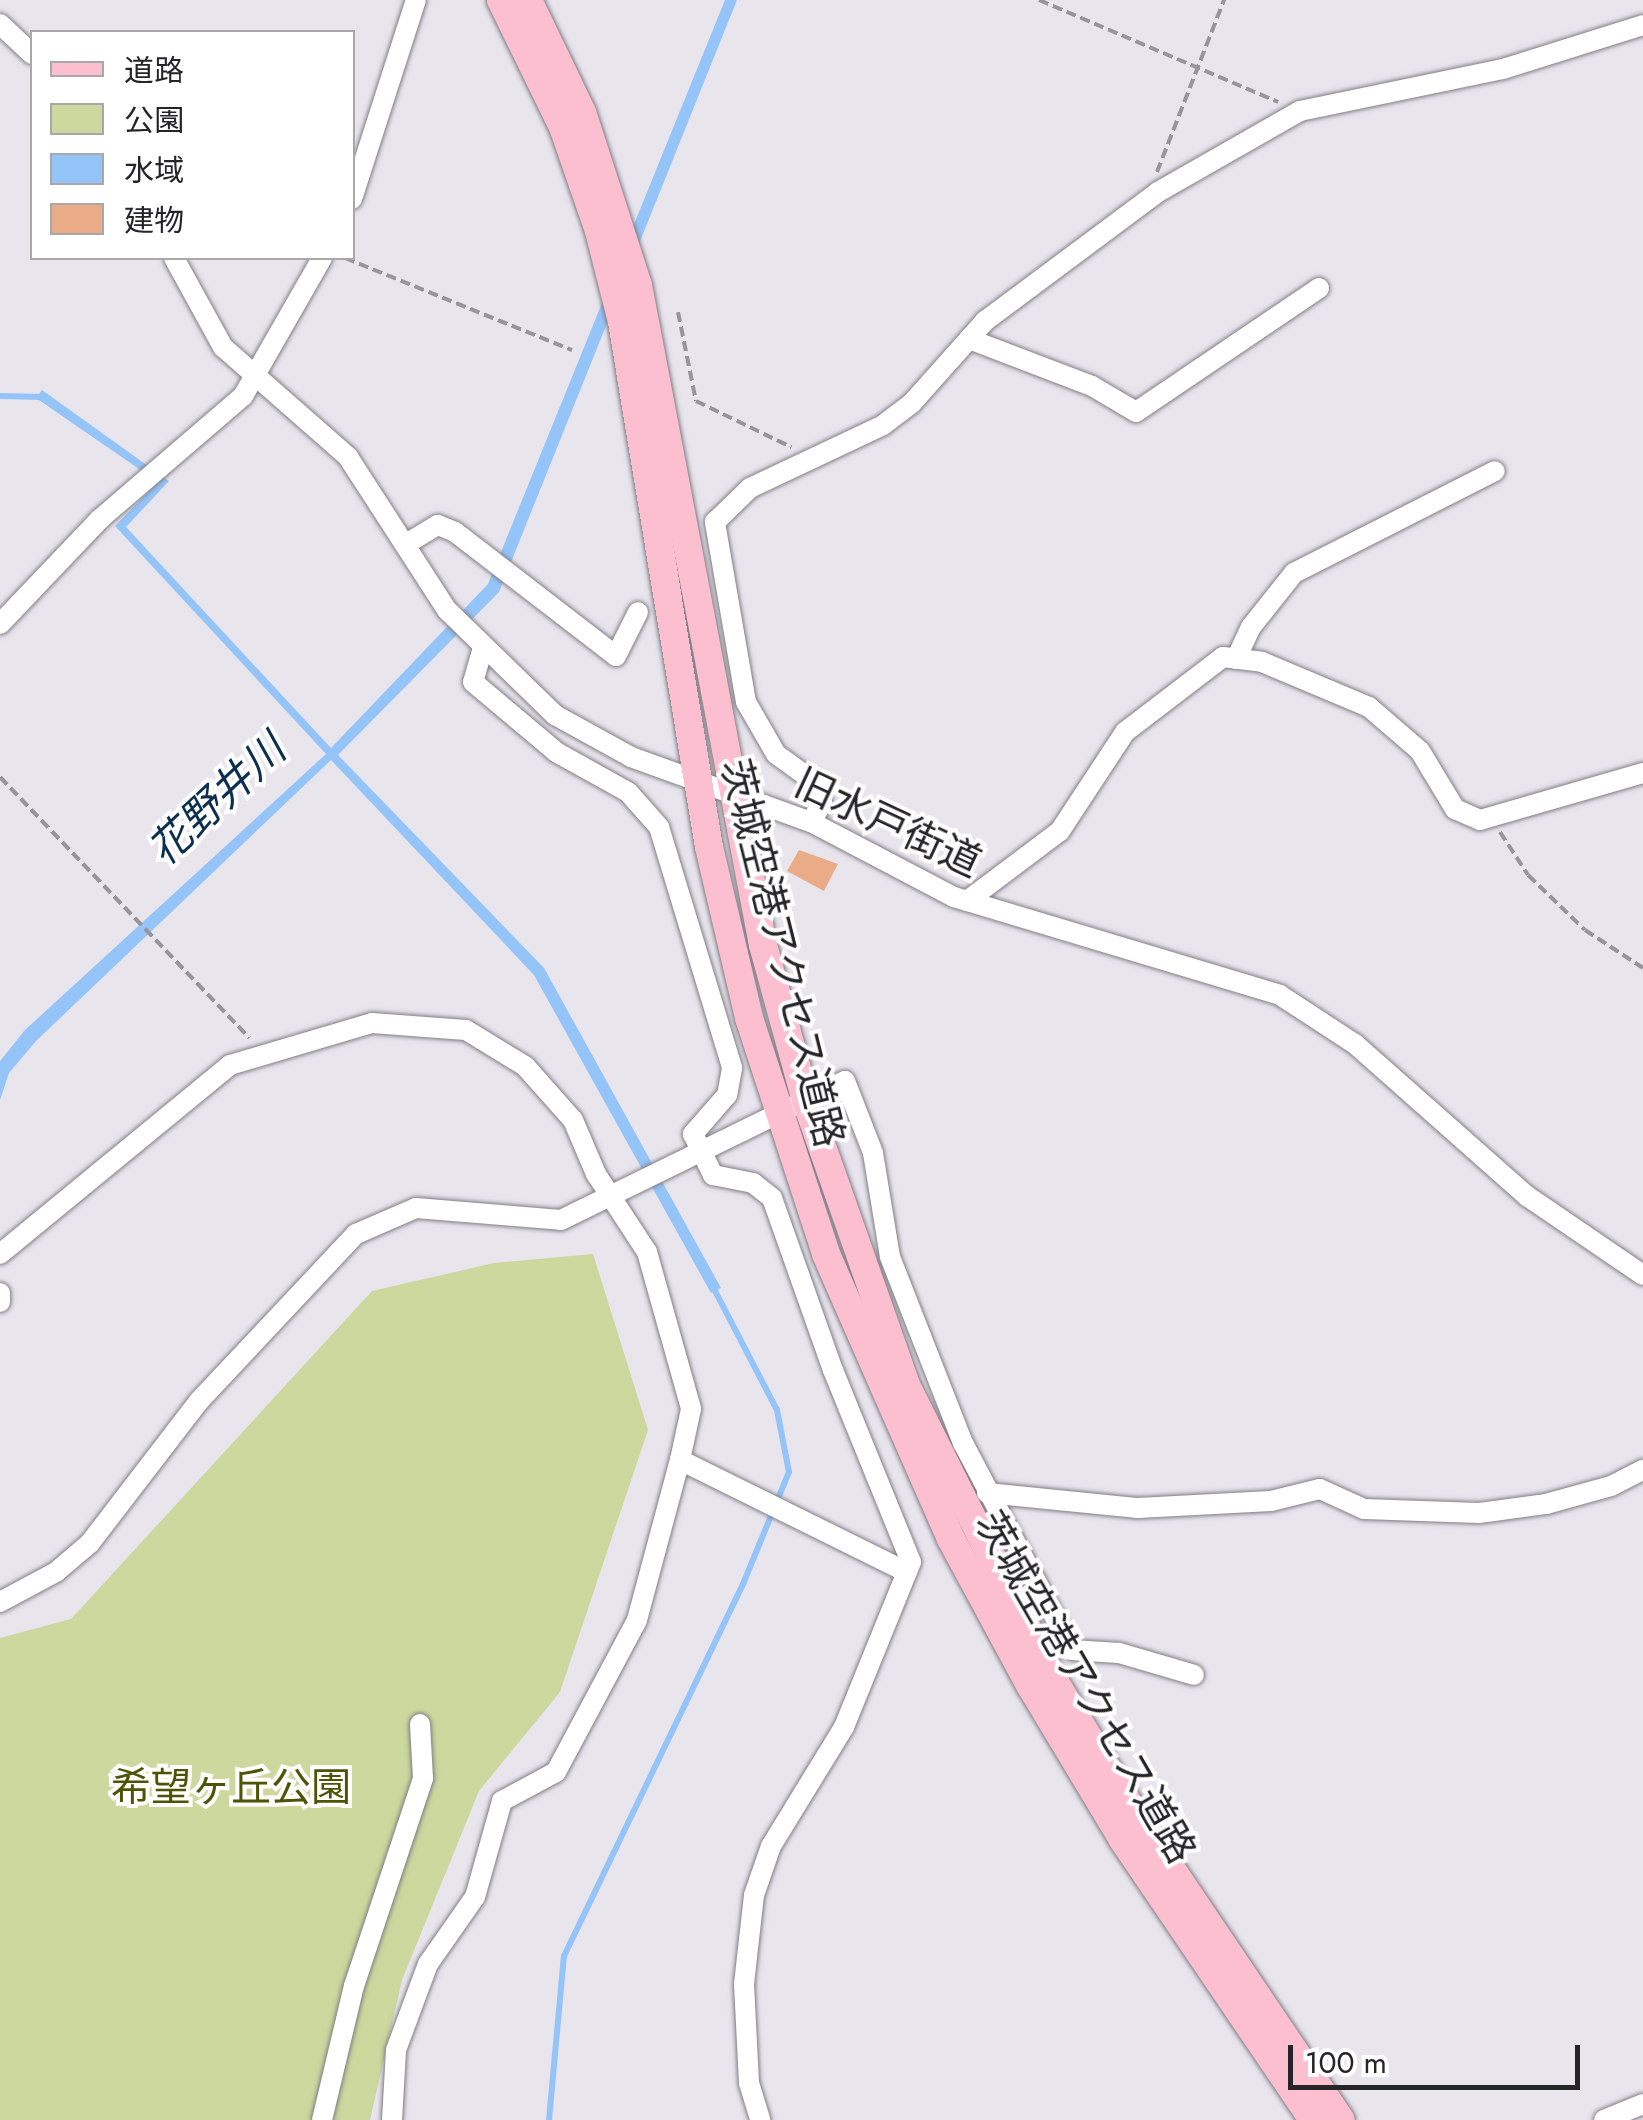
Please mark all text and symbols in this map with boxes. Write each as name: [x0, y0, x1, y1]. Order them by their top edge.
legend: [30, 30, 355, 260]
text: 道路: [124, 49, 184, 92]
text: 公園: [124, 99, 184, 142]
text: 水域: [124, 149, 184, 192]
text: 建物: [124, 199, 184, 242]
water label: 花野井川: [138, 724, 296, 876]
street label: 茨城空港アクセス道路: [711, 753, 855, 1153]
street label: 旧水戸街道: [787, 758, 989, 886]
street label: 茨城空港アクセス道路: [965, 1502, 1207, 1872]
park label: 希望ヶ丘公園: [111, 1763, 351, 1811]
scale bar: [1293, 2025, 1586, 2087]
text: 100 m: [1305, 2041, 1387, 2084]

